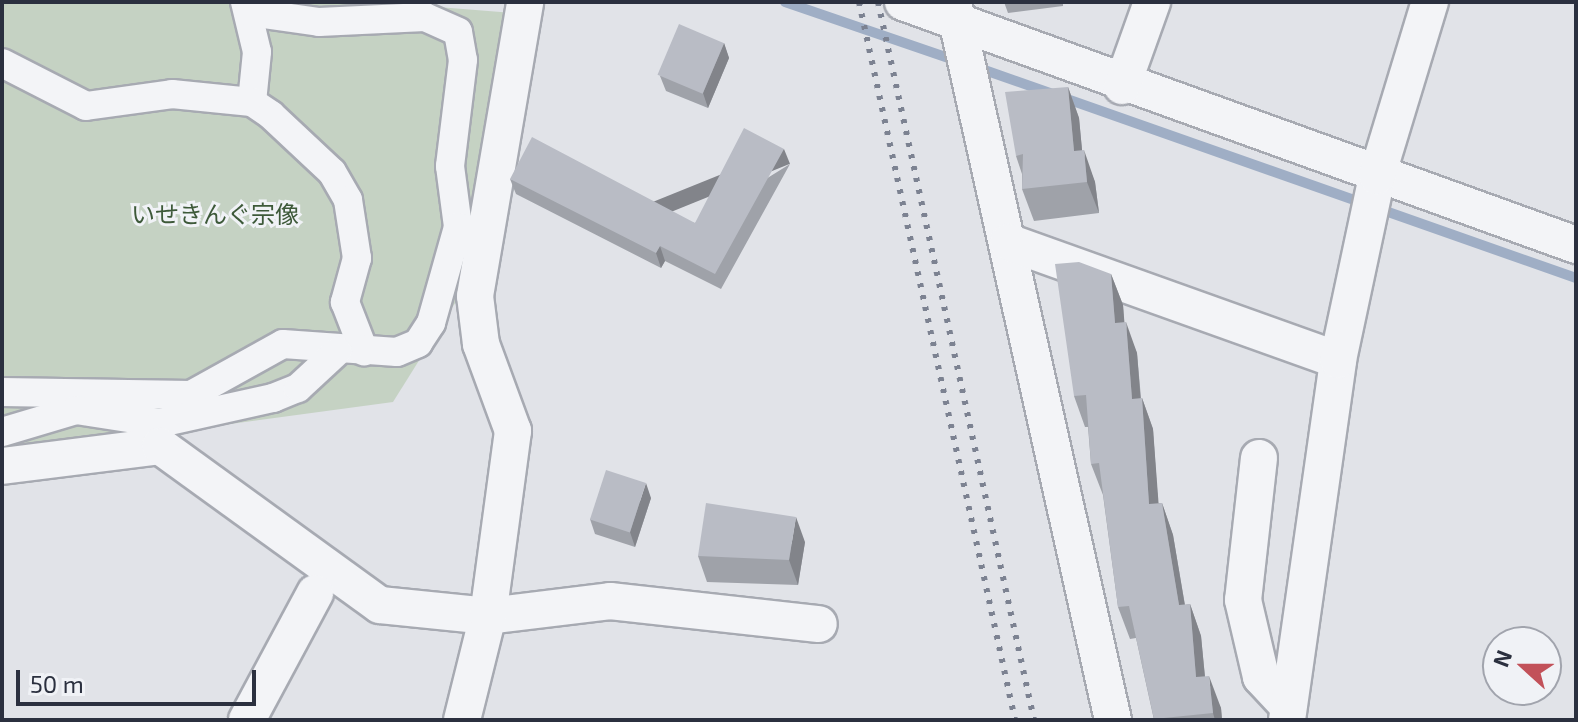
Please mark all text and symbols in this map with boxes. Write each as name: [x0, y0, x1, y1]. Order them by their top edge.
park label: いせきんぐ宗像: [131, 200, 299, 228]
north arrow: [1482, 626, 1562, 706]
text: N: [1486, 646, 1516, 670]
scale bar: [20, 654, 260, 704]
text: 50 m: [30, 669, 84, 698]

